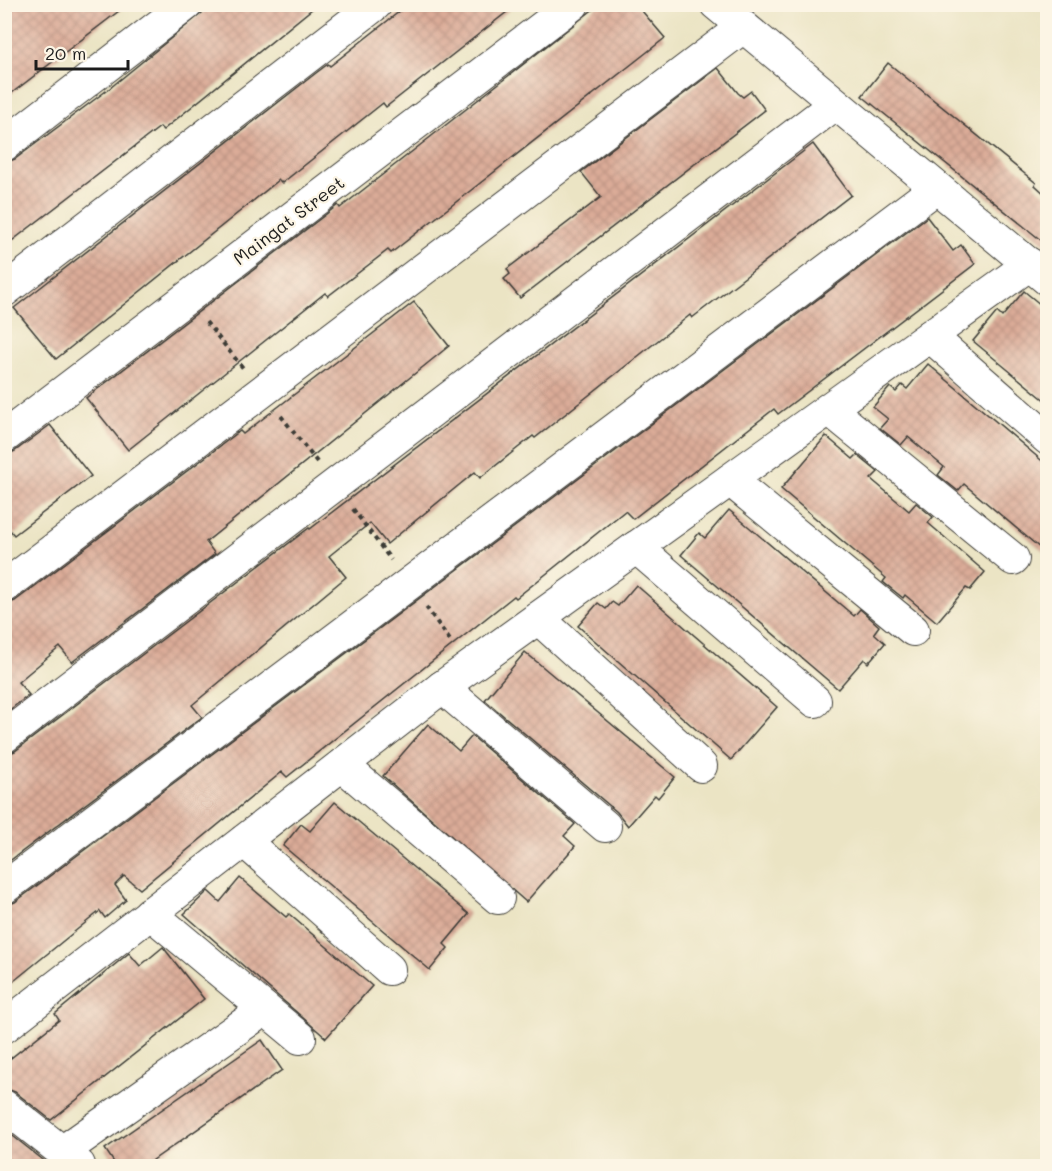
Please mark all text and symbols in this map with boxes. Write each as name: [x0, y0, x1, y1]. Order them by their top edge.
scale bar: [36, 33, 128, 71]
text: 20 m: [45, 41, 86, 65]
street label: Maingat Street: [228, 170, 349, 270]

